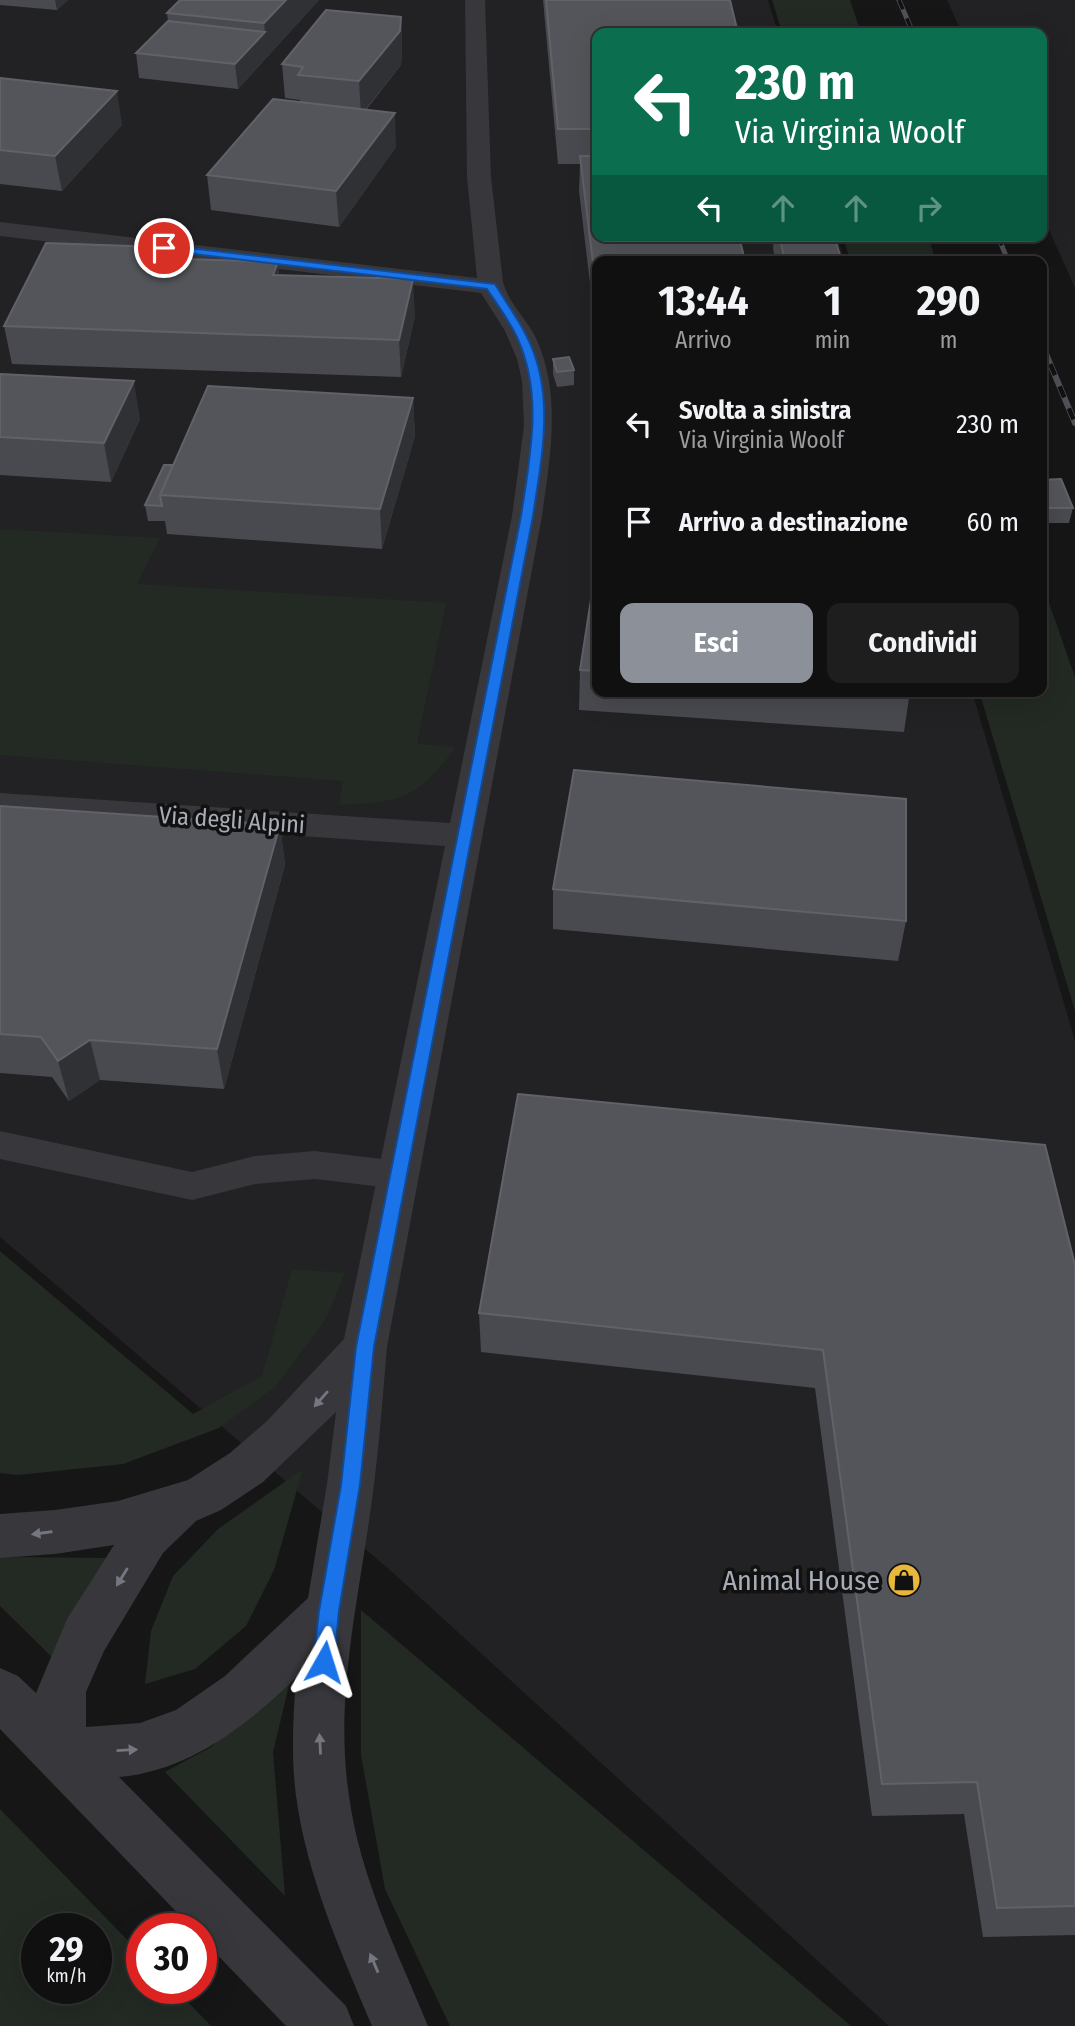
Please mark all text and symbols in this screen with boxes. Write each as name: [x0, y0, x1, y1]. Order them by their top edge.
text: 230 m: [735, 53, 855, 112]
icon: left: [620, 56, 711, 147]
text: Via Virginia Woolf: [735, 113, 964, 151]
icon: left: [691, 189, 729, 227]
icon: ahead: [764, 189, 802, 227]
icon: ahead: [837, 189, 875, 227]
icon: right: [910, 189, 948, 227]
pin: [134, 218, 194, 278]
icon: arrive: [145, 229, 183, 267]
text: 13:44: [658, 276, 749, 326]
text: 1: [824, 276, 842, 326]
text: 290: [917, 276, 981, 326]
text: Arrivo: [675, 326, 732, 354]
text: min: [815, 326, 850, 354]
text: m: [940, 326, 958, 354]
text: Svolta a sinistra: [679, 395, 851, 426]
icon: left: [620, 405, 658, 443]
text: 230 m: [956, 409, 1019, 440]
text: Via Virginia Woolf: [679, 426, 844, 454]
icon: arrive: [620, 503, 658, 541]
text: Arrivo a destinazione: [679, 507, 908, 538]
text: 60 m: [966, 507, 1019, 538]
button: Esci: [620, 603, 813, 683]
button: Condividi: [827, 603, 1019, 683]
street label: Via degli Alpini: [158, 801, 306, 839]
one-way arrow: [313, 1390, 329, 1408]
one-way arrow: [30, 1527, 52, 1538]
shop icon: Animal House: [885, 1561, 923, 1599]
place label: Animal House: [722, 1564, 880, 1597]
one-way arrow: [116, 1567, 128, 1586]
position arrow: [287, 1625, 361, 1699]
one-way arrow: [314, 1732, 325, 1754]
one-way arrow: [116, 1744, 138, 1755]
speed limit sign: 30: [126, 1913, 217, 2004]
text: 29: [49, 1928, 84, 1970]
one-way arrow: [368, 1952, 379, 1973]
text: km/h: [46, 1965, 87, 1987]

